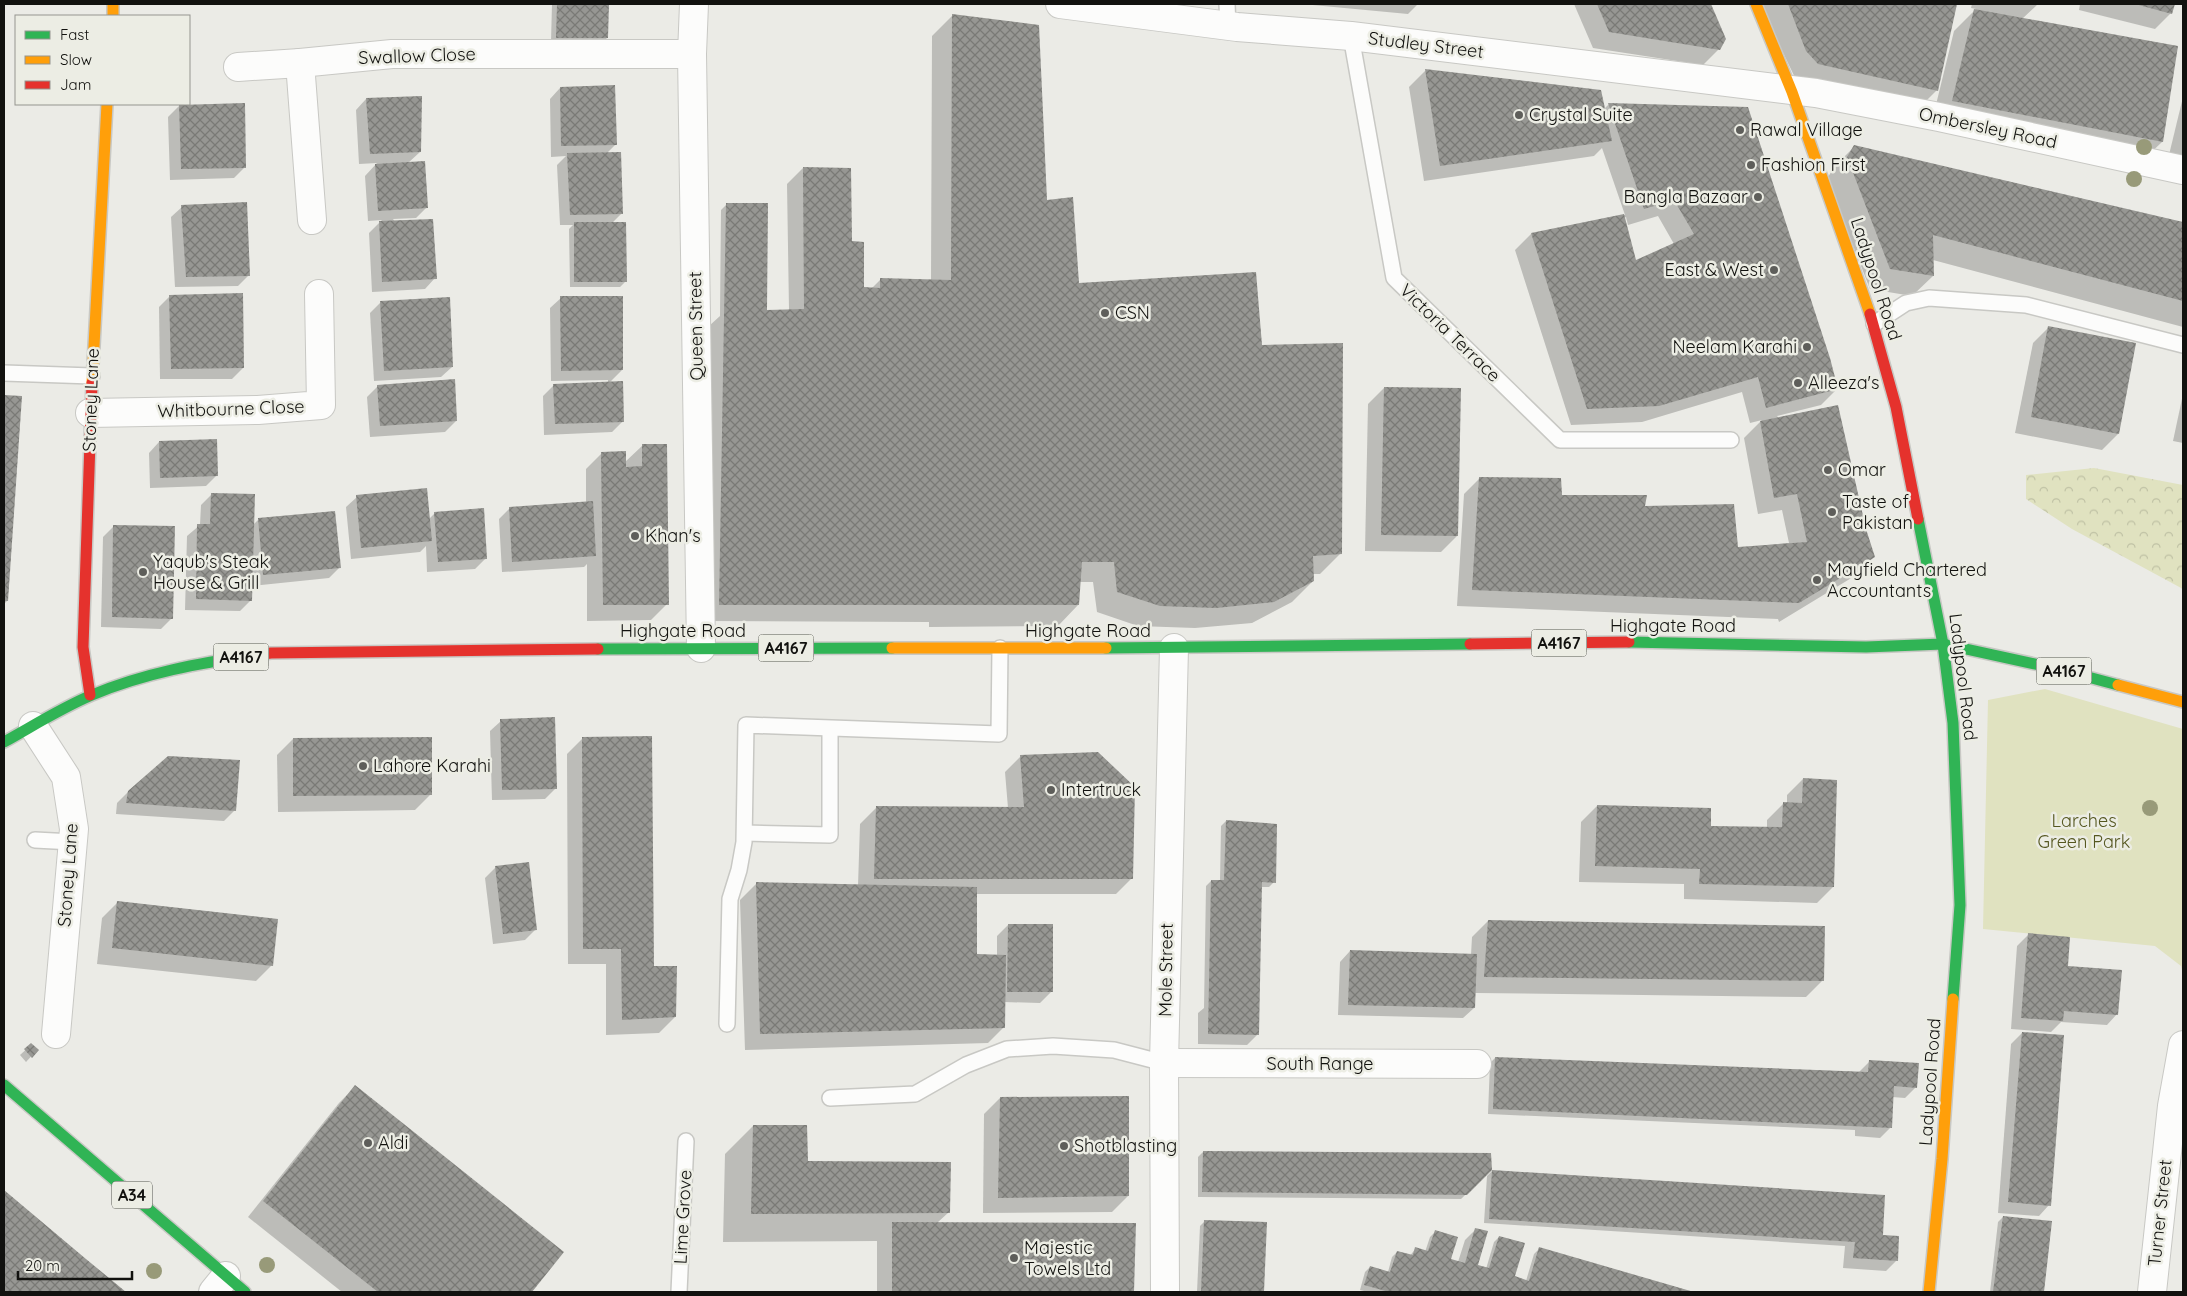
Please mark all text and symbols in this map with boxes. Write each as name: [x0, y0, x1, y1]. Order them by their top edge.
legend: [15, 15, 190, 105]
text: Fast: [60, 25, 89, 44]
street label: Studley Street: [1367, 26, 1485, 63]
street label: Swallow Close: [358, 42, 476, 69]
text: Slow: [60, 50, 92, 69]
text: Jam: [60, 75, 91, 94]
street label: Ombersley Road: [1917, 102, 2059, 153]
place label: Crystal Suite: [1529, 103, 1633, 126]
marker: Crystal Suite: [1513, 109, 1525, 121]
place label: Rawal Village: [1750, 118, 1863, 141]
marker: Rawal Village: [1734, 124, 1746, 136]
place label: Fashion First: [1761, 153, 1866, 176]
marker: Fashion First: [1745, 159, 1757, 171]
place label: Bangla Bazaar: [1624, 185, 1748, 208]
marker: Bangla Bazaar: [1752, 191, 1764, 203]
street label: Ladypool Road: [1846, 214, 1907, 343]
place label: East & West: [1664, 258, 1764, 281]
marker: East & West: [1768, 264, 1780, 276]
street label: Queen Street: [683, 271, 708, 381]
street label: Victoria Terrace: [1395, 279, 1506, 387]
place label: CSN: [1115, 301, 1150, 324]
marker: CSN: [1099, 307, 1111, 319]
place label: Neelam Karahi: [1672, 335, 1797, 358]
marker: Neelam Karahi: [1801, 341, 1813, 353]
street label: Stoney Lane: [77, 348, 104, 452]
place label: Alleeza's: [1808, 371, 1880, 394]
marker: Alleeza's: [1792, 377, 1804, 389]
street label: Whitbourne Close: [157, 394, 305, 423]
place label: Omar: [1838, 458, 1886, 481]
marker: Omar: [1822, 464, 1834, 476]
place label: Taste of Pakistan: [1842, 490, 1913, 534]
marker: Taste of Pakistan: [1826, 506, 1838, 518]
place label: Khan's: [645, 524, 701, 547]
marker: Khan's: [629, 530, 641, 542]
place label: Yaqub's Steak House & Grill: [153, 550, 269, 594]
place label: Mayfield Chartered Accountants: [1827, 558, 1987, 602]
marker: Yaqub's Steak House & Grill: [137, 566, 149, 578]
marker: Mayfield Chartered Accountants: [1811, 574, 1823, 586]
street label: Ladypool Road: [1944, 612, 1983, 742]
street label: Highgate Road: [1610, 614, 1736, 637]
street label: Highgate Road: [620, 619, 746, 642]
street label: Highgate Road: [1025, 619, 1151, 642]
road number: A4167: [1532, 630, 1586, 656]
road number: A4167: [758, 634, 814, 661]
road number: A4167: [214, 644, 268, 670]
road number: A4167: [2036, 658, 2092, 684]
place label: Lahore Karahi: [373, 754, 491, 777]
marker: Lahore Karahi: [357, 760, 369, 772]
place label: Intertruck: [1061, 778, 1141, 801]
marker: Intertruck: [1045, 784, 1057, 796]
park label: Larches Green Park: [2038, 809, 2130, 853]
street label: Stoney Lane: [52, 822, 83, 927]
street label: Mole Street: [1153, 923, 1178, 1017]
street label: Ladypool Road: [1914, 1017, 1945, 1147]
street label: South Range: [1267, 1052, 1373, 1075]
place label: Aldi: [378, 1131, 408, 1154]
place label: Shotblasting: [1074, 1134, 1177, 1157]
marker: Aldi: [362, 1137, 374, 1149]
marker: Shotblasting: [1058, 1140, 1070, 1152]
street label: Turner Street: [2142, 1158, 2177, 1268]
street label: Lime Grove: [669, 1169, 696, 1265]
road number: A34: [112, 1182, 152, 1208]
place label: Majestic Towels Ltd: [1024, 1236, 1111, 1280]
scale bar: [18, 1248, 131, 1280]
marker: Majestic Towels Ltd: [1008, 1252, 1020, 1264]
text: 20 m: [25, 1256, 60, 1275]

